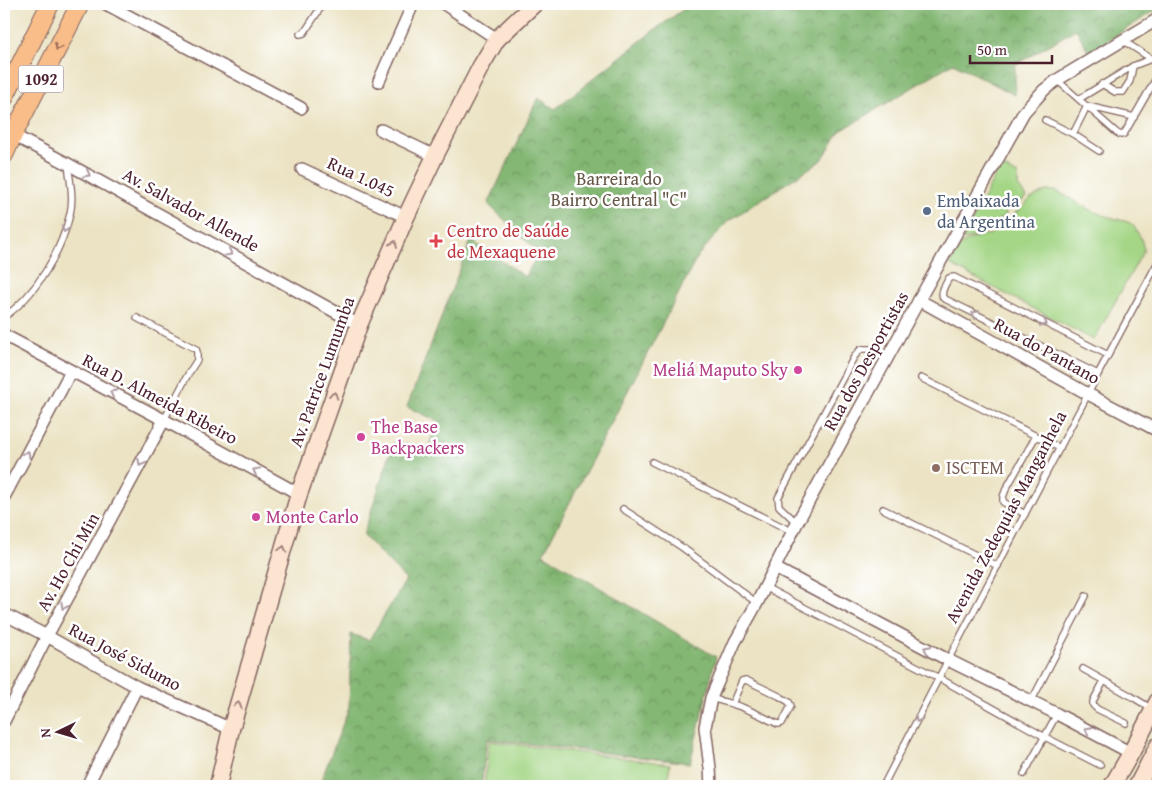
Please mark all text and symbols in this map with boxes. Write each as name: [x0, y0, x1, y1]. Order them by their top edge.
scale bar: [970, 32, 1052, 64]
text: 50 m: [977, 39, 1008, 60]
one-way arrow: [54, 42, 64, 51]
road number: 1092: [18, 66, 64, 92]
street label: Rua 1.045: [323, 149, 399, 204]
street label: Av. Salvador Allende: [118, 161, 265, 258]
park label: Barreira do Bairro Central "C": [551, 165, 687, 213]
one-way arrow: [81, 168, 90, 178]
place label: Embaixada da Argentina: [937, 187, 1035, 235]
marker: Embaixada da Argentina: [921, 205, 933, 217]
place label: Centro de Saúde de Mexaquene: [447, 217, 569, 265]
one-way arrow: [61, 224, 71, 233]
marker: Centro de Saúde de Mexaquene: [429, 234, 443, 248]
one-way arrow: [388, 240, 399, 249]
one-way arrow: [223, 247, 232, 257]
street label: Rua dos Desportistas: [816, 286, 915, 435]
street label: Av. Patrice Lumumba: [282, 292, 361, 451]
one-way arrow: [972, 310, 981, 320]
street label: Rua do Pantano: [989, 310, 1105, 391]
one-way arrow: [1039, 317, 1048, 327]
street label: Rua D. Almeida Ribeiro: [78, 346, 243, 451]
place label: Meliá Maputo Sky: [653, 356, 788, 383]
marker: Meliá Maputo Sky: [792, 364, 804, 376]
one-way arrow: [109, 389, 118, 399]
one-way arrow: [328, 391, 338, 399]
street label: Avenida Zedequias Manganhela: [938, 405, 1073, 628]
place label: The Base Backpackers: [371, 413, 464, 461]
marker: The Base Backpackers: [355, 431, 367, 443]
one-way arrow: [21, 450, 31, 459]
place label: ISCTEM: [946, 454, 1004, 481]
one-way arrow: [137, 458, 147, 467]
marker: ISCTEM: [930, 462, 942, 474]
one-way arrow: [252, 467, 261, 477]
place label: Monte Carlo: [266, 503, 359, 530]
street label: Av. Ho Chi Min: [29, 507, 106, 616]
marker: Monte Carlo: [250, 511, 262, 523]
one-way arrow: [277, 544, 288, 553]
one-way arrow: [60, 601, 70, 610]
street label: Rua José Sidumo: [64, 616, 186, 698]
one-way arrow: [924, 645, 933, 655]
one-way arrow: [232, 701, 242, 710]
north arrow: [32, 708, 82, 758]
one-way arrow: [914, 714, 924, 723]
text: N: [35, 727, 55, 739]
one-way arrow: [1084, 727, 1093, 737]

